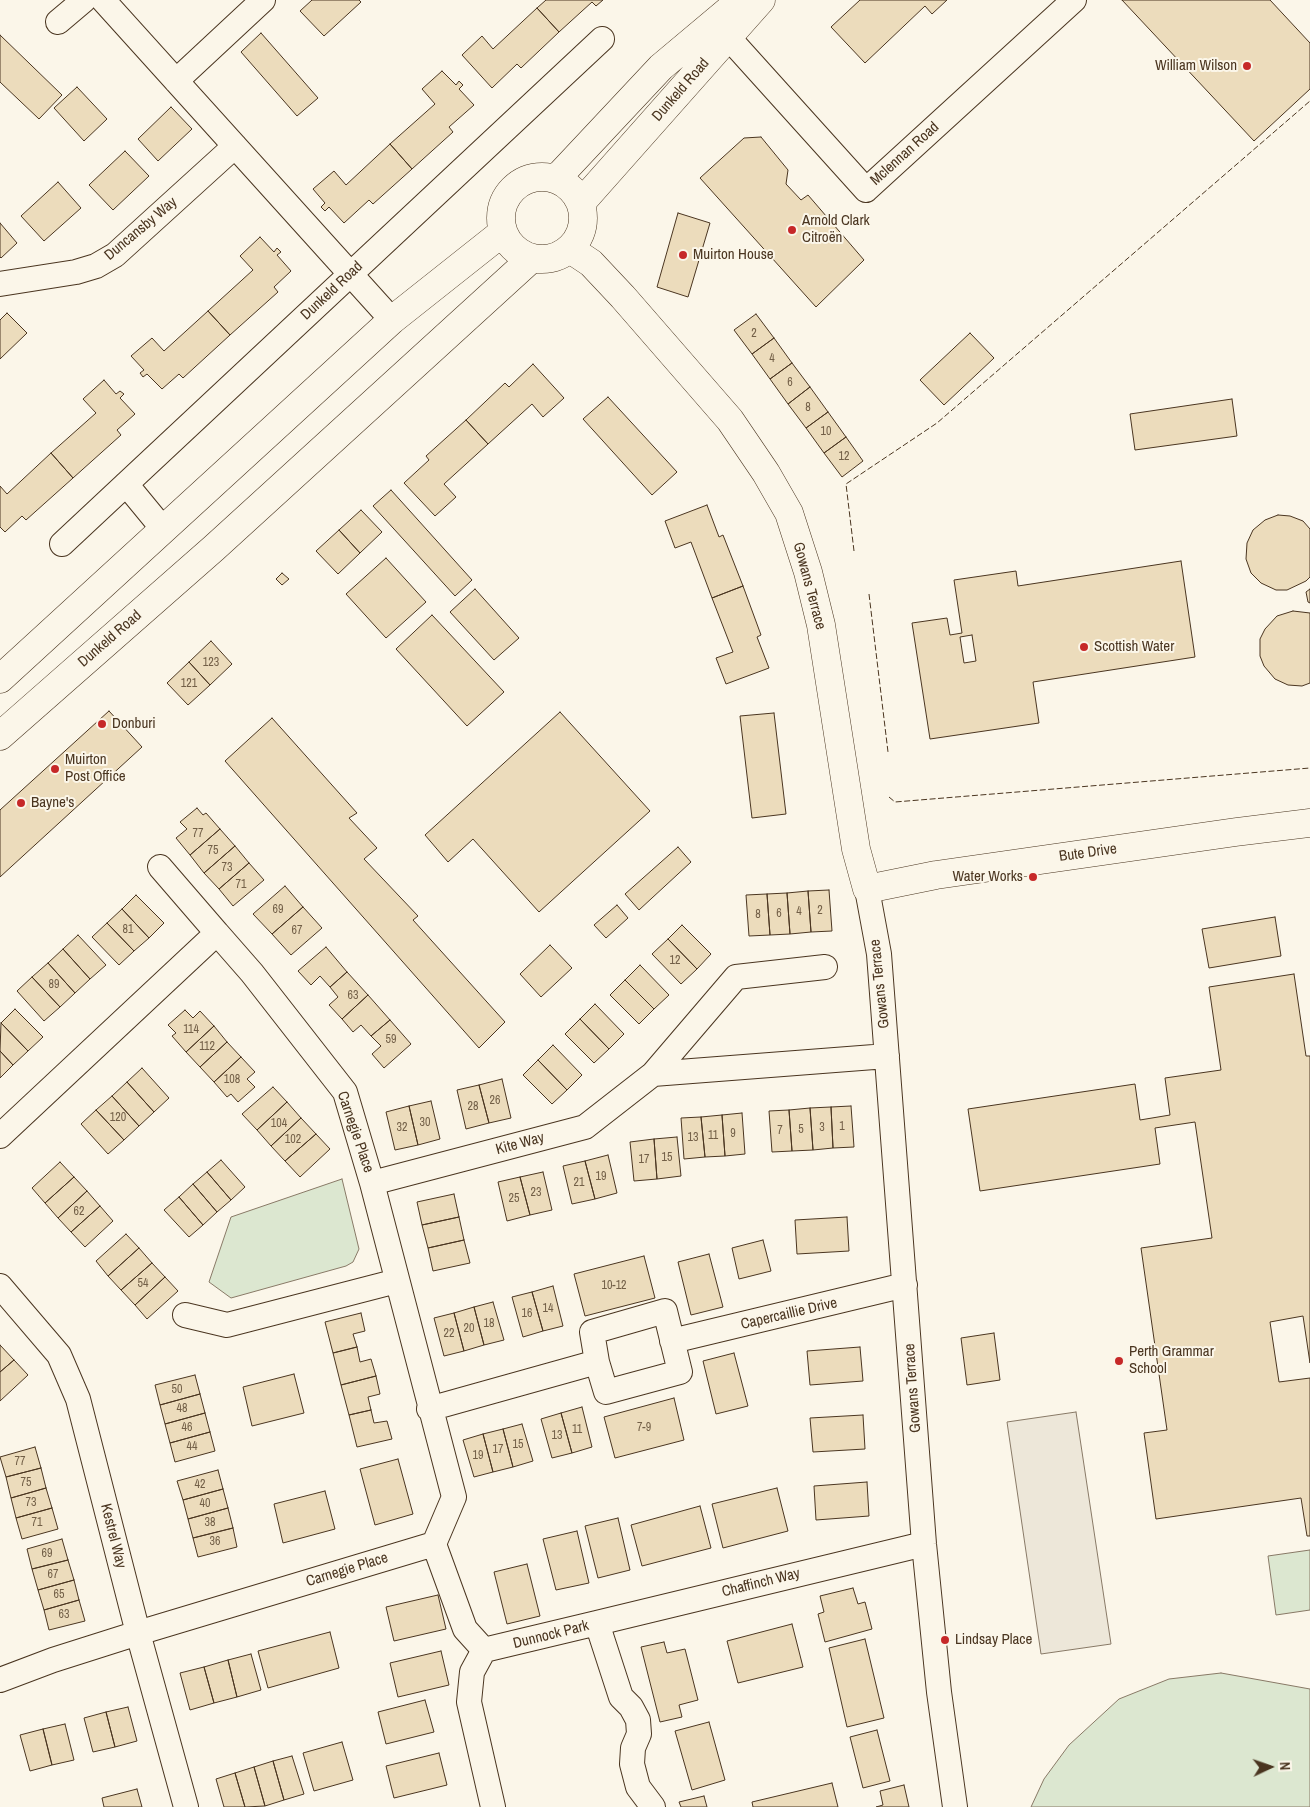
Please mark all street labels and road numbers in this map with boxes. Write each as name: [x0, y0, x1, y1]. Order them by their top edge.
street label: Dunkeld Road: [649, 55, 713, 125]
street label: Mclennan Road: [867, 118, 943, 190]
street label: Duncansby Way: [101, 193, 181, 265]
street label: Dunkeld Road: [297, 258, 367, 324]
street label: Gowans Terrace: [789, 540, 829, 632]
street label: Dunkeld Road: [75, 607, 145, 671]
street label: Bute Drive: [1058, 840, 1118, 866]
street label: Gowans Terrace: [866, 939, 894, 1029]
street label: Carnegie Place: [333, 1089, 377, 1175]
street label: Kite Way: [494, 1129, 546, 1159]
street label: Capercaillie Drive: [739, 1294, 839, 1334]
street label: Gowans Terrace: [901, 1343, 925, 1433]
street label: Kestrel Way: [96, 1502, 130, 1570]
street label: Carnegie Place: [304, 1549, 390, 1591]
street label: Chaffinch Way: [720, 1565, 802, 1601]
street label: Dunnock Park: [511, 1617, 591, 1653]

